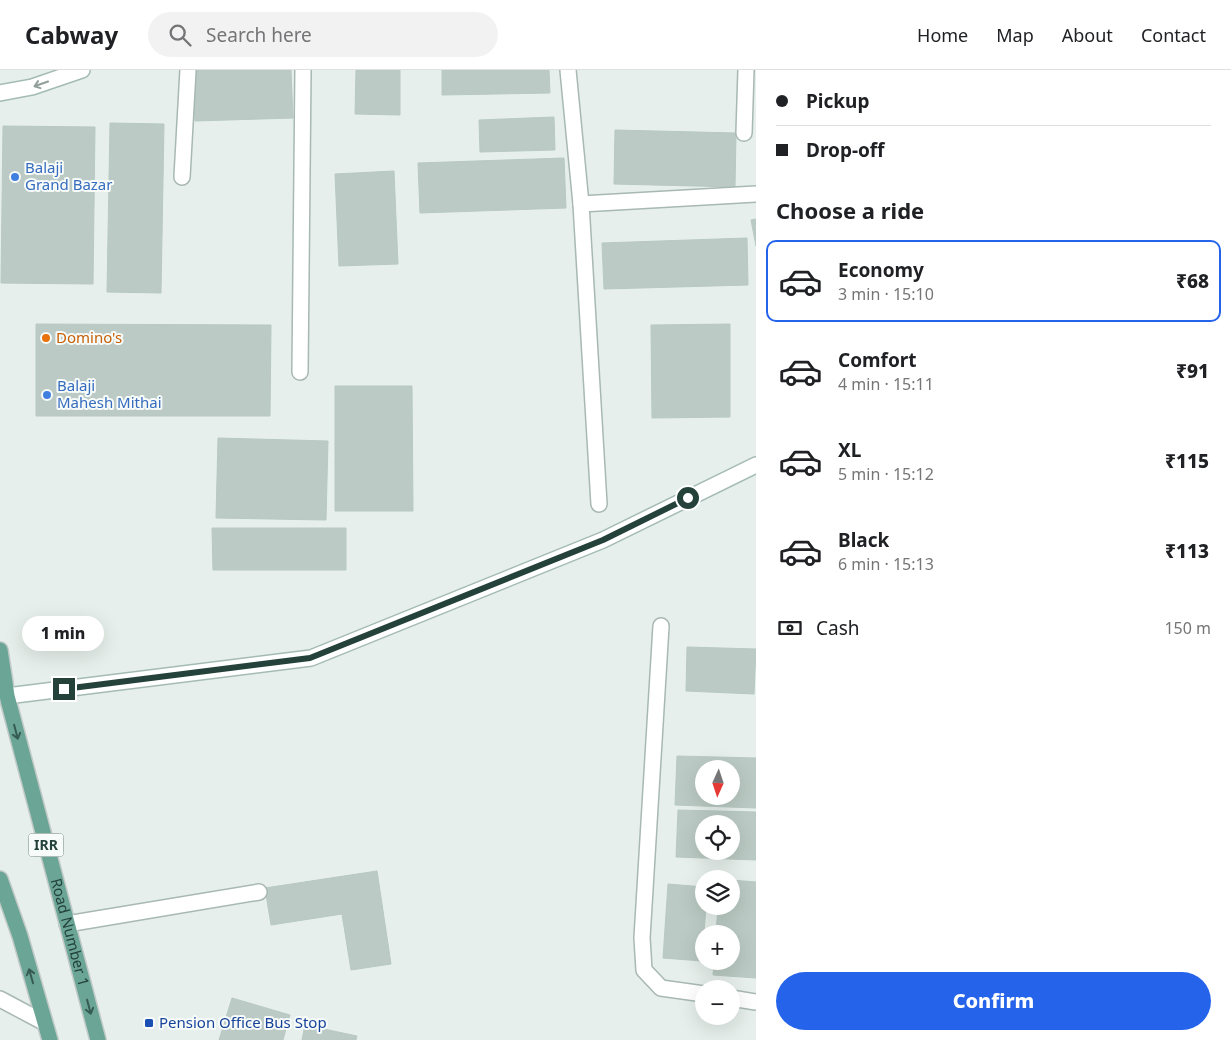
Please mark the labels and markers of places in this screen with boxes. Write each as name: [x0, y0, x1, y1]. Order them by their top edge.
place label: Balaji Grand Bazar: [25, 157, 112, 194]
marker: Balaji Grand Bazar: [9, 171, 21, 183]
place label: Domino's: [56, 327, 122, 347]
marker: Domino's: [40, 332, 52, 344]
place label: Balaji Mahesh Mithai: [57, 375, 162, 412]
marker: Balaji Mahesh Mithai: [41, 389, 53, 401]
place label: Pension Office Bus Stop: [159, 1012, 327, 1032]
marker: Pension Office Bus Stop: [143, 1017, 155, 1029]

